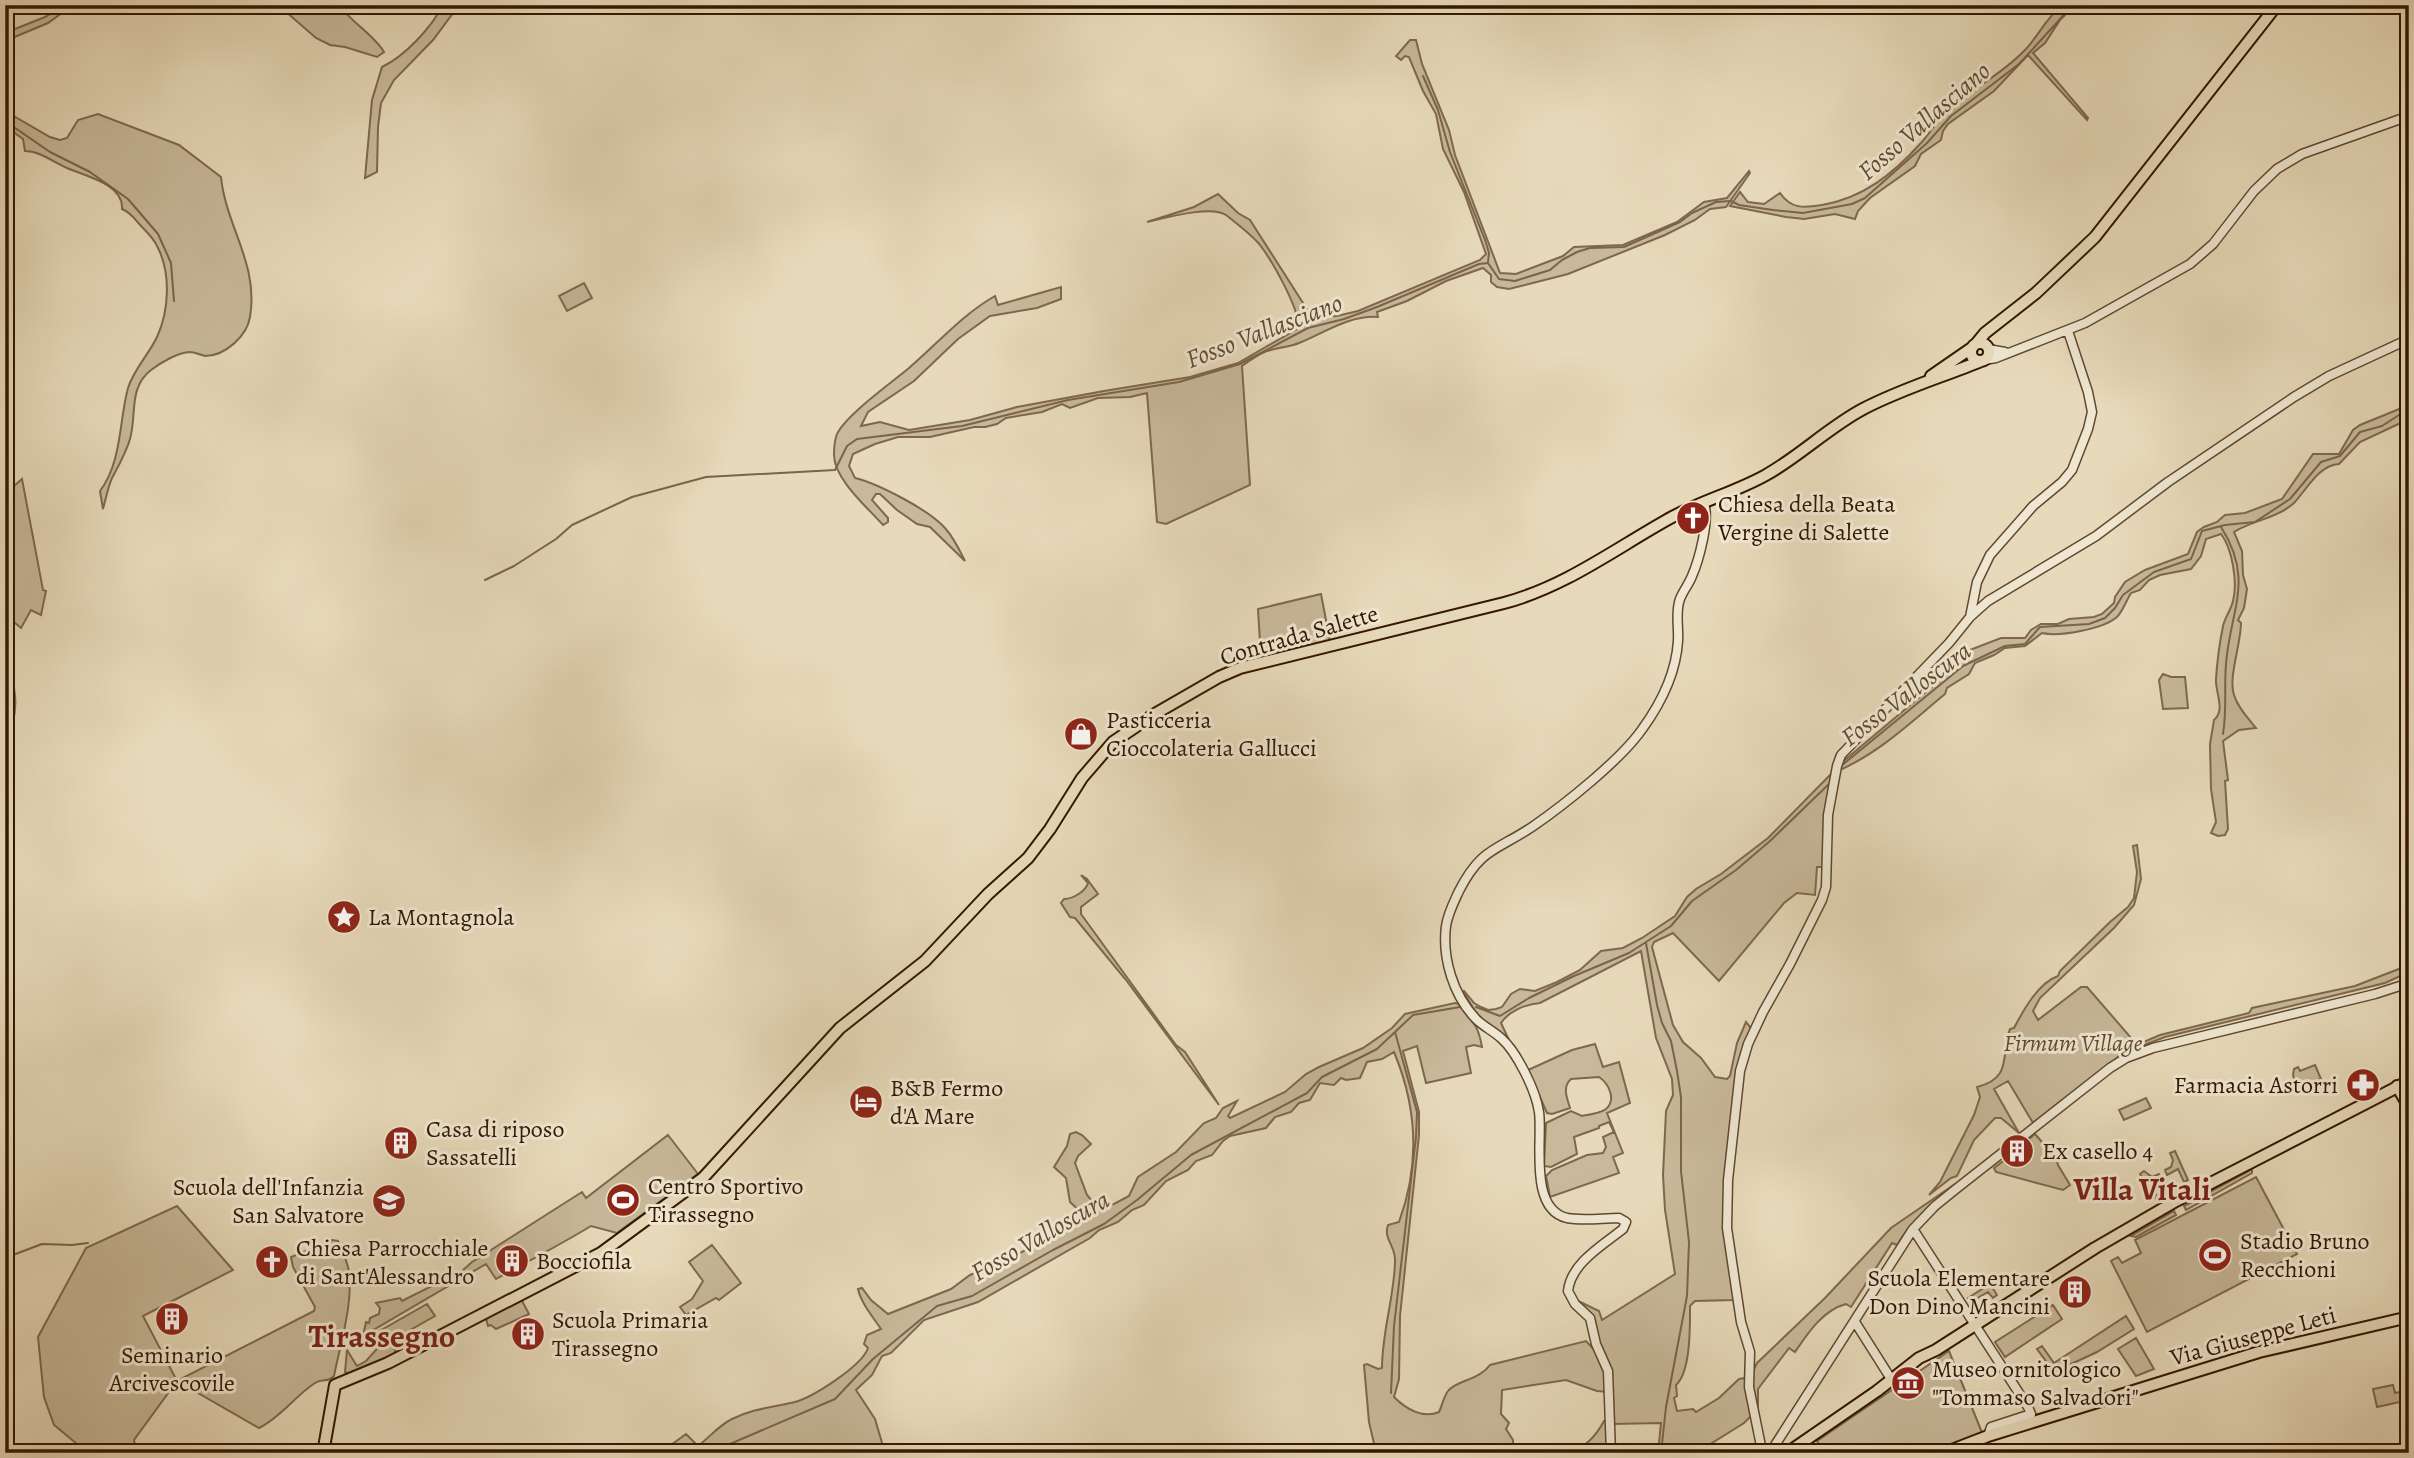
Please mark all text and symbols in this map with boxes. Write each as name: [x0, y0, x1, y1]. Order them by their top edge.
water label: Fosso Vallasciano: [1850, 54, 1998, 188]
water label: Fosso Vallasciano: [1181, 285, 1347, 377]
place label: Chiesa della Beata Vergine di Salette: [1717, 488, 1896, 548]
church icon: Chiesa della Beata Vergine di Salette: [1674, 499, 1712, 537]
street label: Contrada Salette: [1216, 597, 1382, 673]
water label: Fosso Valloscura: [1834, 633, 1978, 755]
place label: Pasticceria Cioccolateria Gallucci: [1106, 704, 1317, 764]
shop icon: Pasticceria Cioccolateria Gallucci: [1062, 715, 1100, 753]
place icon: La Montagnola: [325, 898, 363, 936]
place label: La Montagnola: [368, 901, 515, 933]
park label: Firmum Village: [2004, 1027, 2143, 1059]
pharmacy icon: Farmacia Astorri: [2344, 1066, 2382, 1104]
place label: Farmacia Astorri: [2174, 1069, 2338, 1101]
place label: B&B Fermo d'A Mare: [890, 1072, 1003, 1132]
hotel icon: B&B Fermo d'A Mare: [847, 1083, 885, 1121]
place label: Casa di riposo Sassatelli: [426, 1113, 564, 1173]
building icon: Casa di riposo Sassatelli: [382, 1124, 420, 1162]
building icon: Ex casello 4: [1998, 1132, 2036, 1170]
place label: Ex casello 4: [2042, 1135, 2153, 1167]
district label: Villa Vitali: [2072, 1167, 2211, 1211]
place label: Centro Sportivo Tirassegno: [648, 1170, 804, 1230]
place label: Scuola dell'Infanzia San Salvatore: [173, 1171, 365, 1231]
sports icon: Centro Sportivo Tirassegno: [604, 1181, 642, 1219]
school or university icon: Scuola dell'Infanzia San Salvatore: [370, 1182, 408, 1220]
water label: Fosso Valloscura: [964, 1182, 1116, 1290]
place label: Stadio Bruno Recchioni: [2240, 1225, 2370, 1285]
place label: Chiesa Parrocchiale di Sant'Alessandro: [296, 1232, 488, 1292]
sports icon: Stadio Bruno Recchioni: [2196, 1236, 2234, 1274]
building icon: Bocciofila: [493, 1242, 531, 1280]
church icon: Chiesa Parrocchiale di Sant'Alessandro: [253, 1243, 291, 1281]
place label: Bocciofila: [536, 1245, 633, 1277]
place label: Scuola Elementare Don Dino Mancini: [1867, 1262, 2050, 1322]
building icon: Scuola Elementare Don Dino Mancini: [2056, 1273, 2094, 1311]
street label: Via Giuseppe Leti: [2166, 1298, 2340, 1374]
building icon: Seminario Arcivescovile: [153, 1300, 191, 1338]
place label: Scuola Primaria Tirassegno: [552, 1304, 709, 1364]
district label: Tirassegno: [309, 1314, 455, 1358]
building icon: Scuola Primaria Tirassegno: [509, 1315, 547, 1353]
place label: Seminario Arcivescovile: [108, 1339, 235, 1399]
place label: Museo ornitologico "Tommaso Salvadori": [1932, 1353, 2139, 1413]
museum icon: Museo ornitologico "Tommaso Salvadori": [1889, 1364, 1927, 1402]

